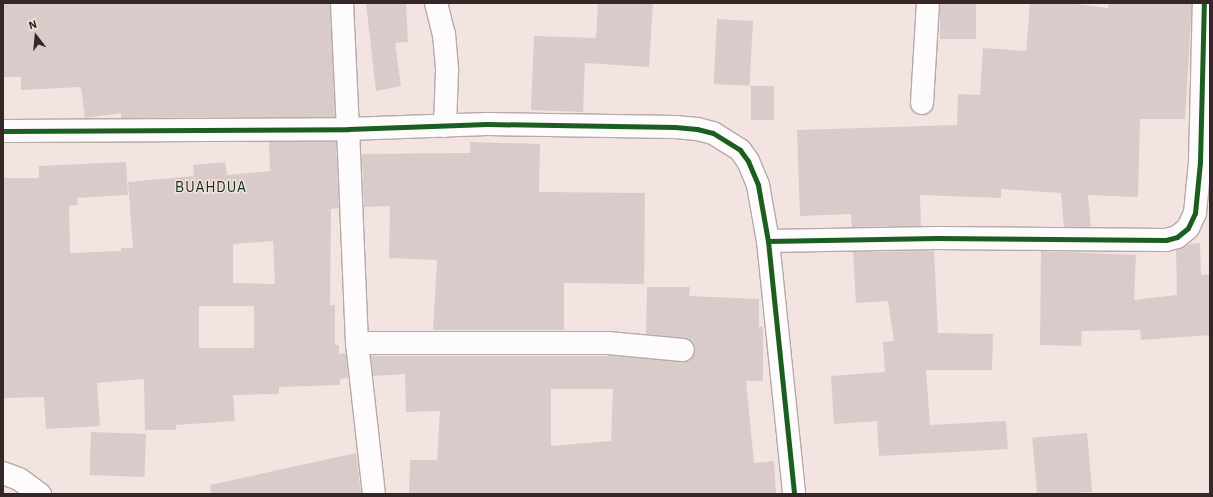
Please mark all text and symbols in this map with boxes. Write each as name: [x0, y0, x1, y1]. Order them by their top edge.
north arrow: [16, 16, 56, 56]
text: N: [27, 17, 38, 32]
district label: BUAHDUA: [175, 179, 247, 195]

